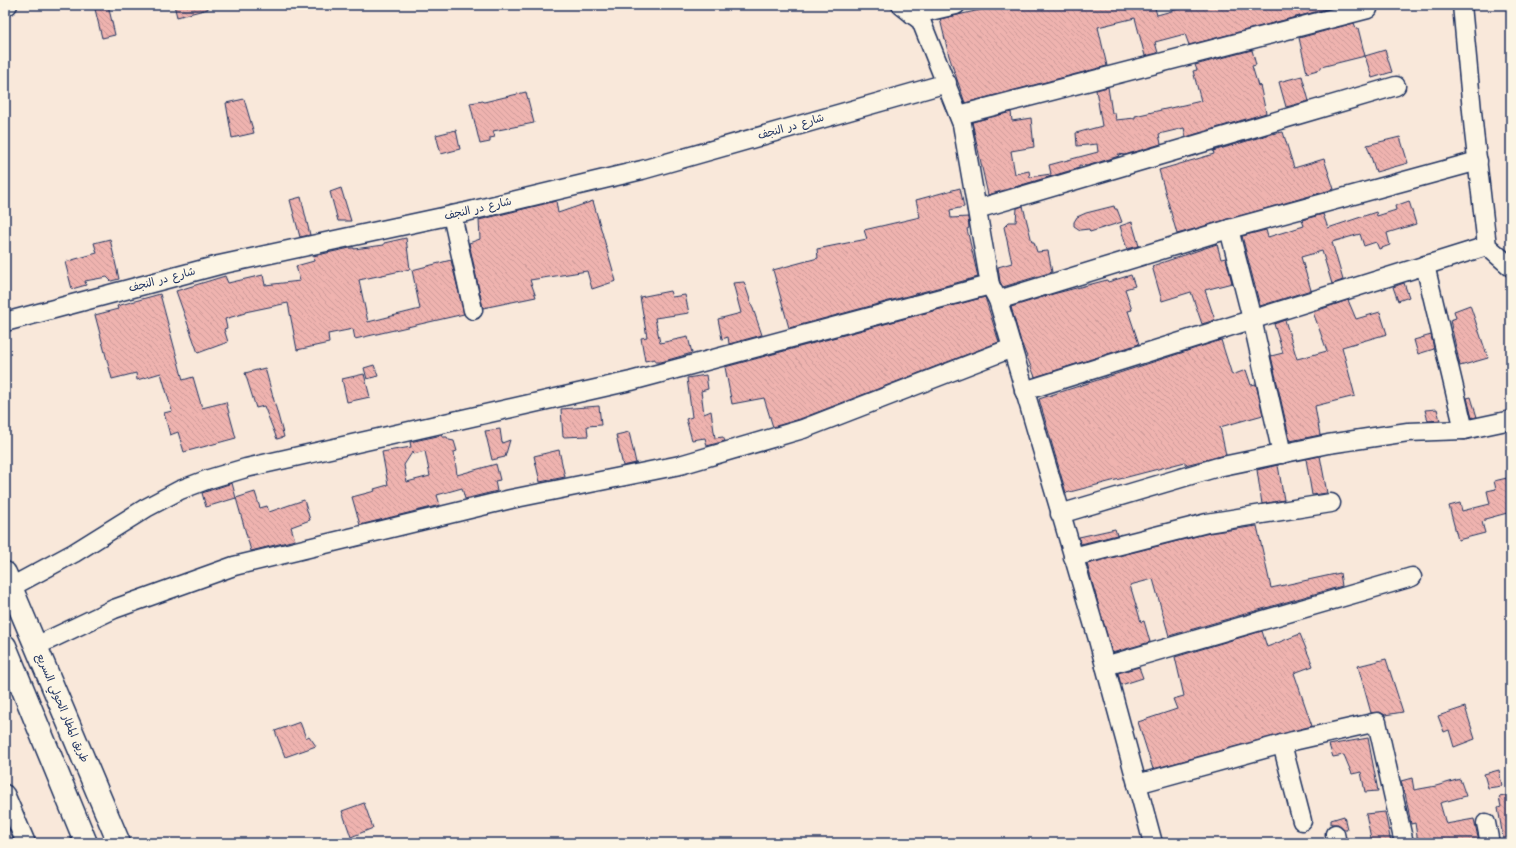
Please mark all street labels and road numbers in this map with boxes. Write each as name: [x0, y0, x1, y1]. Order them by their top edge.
street label: شارع در النجف: [756, 109, 826, 145]
street label: شارع در النجف: [443, 193, 513, 225]
street label: شارع در النجف: [127, 262, 197, 298]
street label: طريق المطار الحولي السريع: [30, 650, 93, 766]

